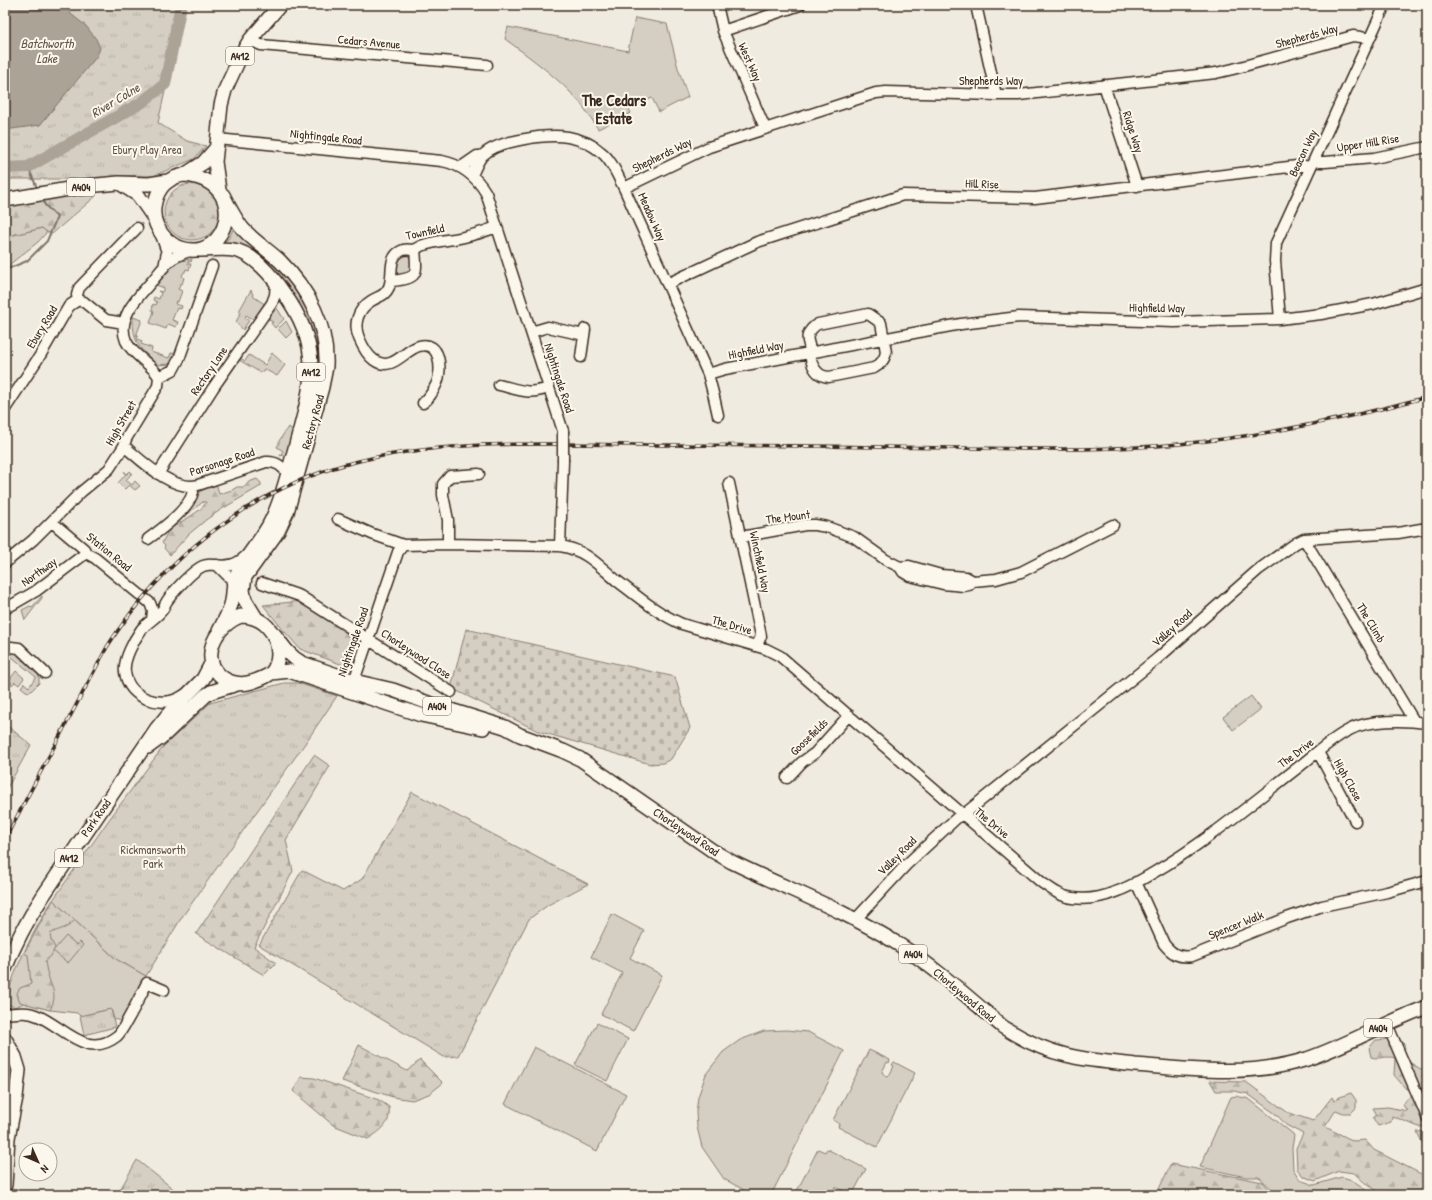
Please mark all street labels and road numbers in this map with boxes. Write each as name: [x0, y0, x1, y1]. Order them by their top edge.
street label: Shepherds Way: [1274, 19, 1340, 52]
street label: Cedars Avenue: [337, 30, 401, 53]
street label: West Way: [734, 40, 767, 84]
road number: A412: [226, 47, 254, 65]
street label: Shepherds Way: [959, 72, 1023, 89]
street label: Ridge Way: [1119, 109, 1148, 155]
street label: Nightingale Road: [289, 124, 363, 149]
street label: Beacon Way: [1284, 126, 1321, 179]
street label: Upper Hill Rise: [1336, 129, 1400, 156]
street label: Shepherds Way: [629, 133, 694, 176]
street label: Hill Rise: [965, 174, 999, 193]
road number: A404: [67, 178, 95, 196]
street label: Meadow Way: [634, 190, 671, 244]
street label: Townfield: [404, 219, 446, 244]
street label: Highfield Way: [1129, 299, 1185, 316]
street label: Ebury Road: [22, 302, 61, 351]
street label: Highfield Way: [727, 336, 785, 363]
street label: Nightingale Road: [540, 341, 579, 415]
street label: Rectory Lane: [186, 343, 231, 399]
road number: A412: [297, 363, 325, 381]
street label: Rectory Road: [297, 392, 328, 451]
street label: High Street: [101, 396, 141, 448]
street label: Parsonage Road: [187, 443, 257, 480]
street label: The Mount: [765, 505, 812, 528]
street label: Station Road: [83, 528, 136, 575]
street label: Winchfield Way: [746, 530, 775, 594]
street label: Northway: [17, 553, 60, 590]
street label: The Climb: [1353, 600, 1390, 646]
street label: Nightingale Road: [333, 605, 372, 679]
street label: Valley Road: [1148, 605, 1196, 650]
street label: The Drive: [710, 611, 754, 638]
street label: Chorleywood Close: [378, 624, 455, 683]
road number: A404: [423, 697, 451, 715]
street label: Goosefields: [786, 714, 832, 759]
street label: The Drive: [1274, 733, 1317, 772]
street label: High Close: [1330, 756, 1367, 804]
street label: Park Road: [76, 795, 115, 840]
street label: Chorleywood Road: [650, 803, 723, 860]
street label: The Drive: [971, 803, 1014, 842]
street label: Valley Road: [873, 832, 920, 879]
road number: A412: [55, 849, 83, 867]
street label: Spencer Walk: [1206, 906, 1266, 943]
road number: A404: [899, 945, 927, 963]
street label: Chorleywood Road: [930, 964, 999, 1026]
road number: A404: [1364, 1019, 1392, 1037]

